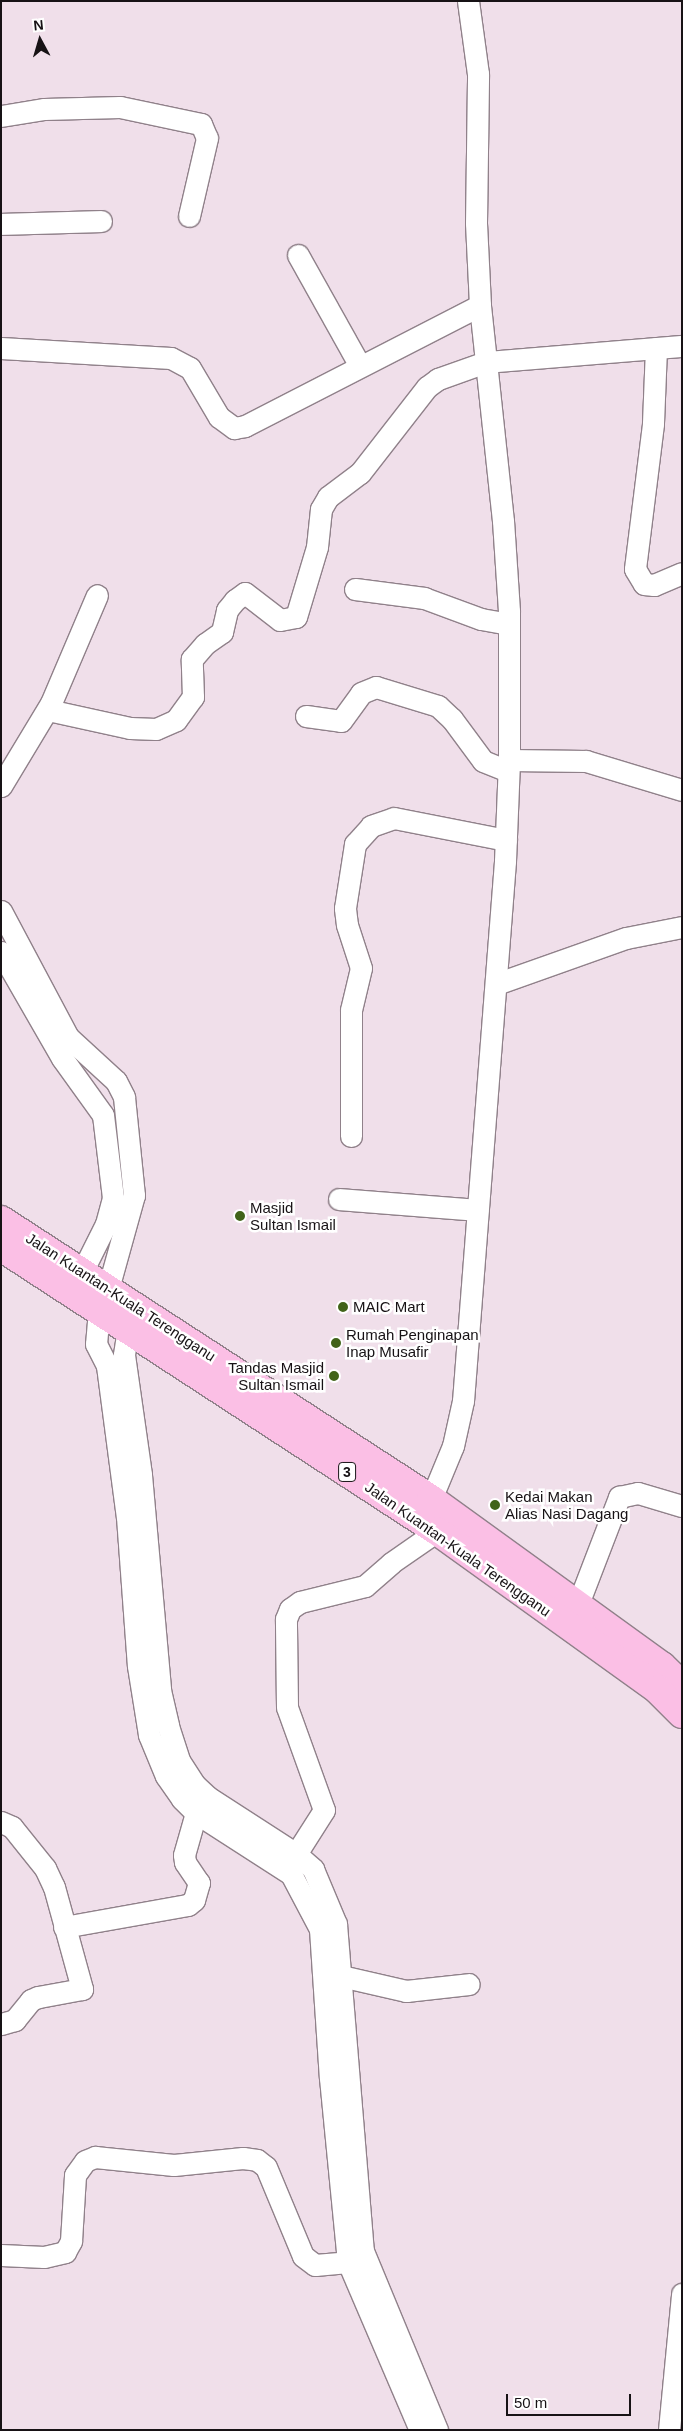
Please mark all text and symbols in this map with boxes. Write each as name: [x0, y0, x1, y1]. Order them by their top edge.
north arrow: [15, 15, 65, 65]
text: N: [33, 17, 44, 34]
place label: Masjid Sultan Ismail: [250, 1198, 336, 1233]
marker: Masjid Sultan Ismail: [234, 1210, 246, 1222]
street label: Jalan Kuantan-Kuala Terengganu: [23, 1229, 219, 1365]
place label: MAIC Mart: [353, 1298, 425, 1316]
marker: MAIC Mart: [337, 1301, 349, 1313]
place label: Rumah Penginapan Inap Musafir: [346, 1325, 479, 1360]
marker: Rumah Penginapan Inap Musafir: [330, 1337, 342, 1349]
place label: Tandas Masjid Sultan Ismail: [228, 1358, 324, 1393]
marker: Tandas Masjid Sultan Ismail: [328, 1370, 340, 1382]
road number: 3: [337, 1460, 357, 1484]
street label: Jalan Kuantan-Kuala Terengganu: [362, 1478, 554, 1620]
place label: Kedai Makan Alias Nasi Dagang: [505, 1487, 628, 1522]
marker: Kedai Makan Alias Nasi Dagang: [489, 1499, 501, 1511]
scale bar: [508, 2384, 633, 2416]
text: 50 m: [514, 2394, 547, 2411]

